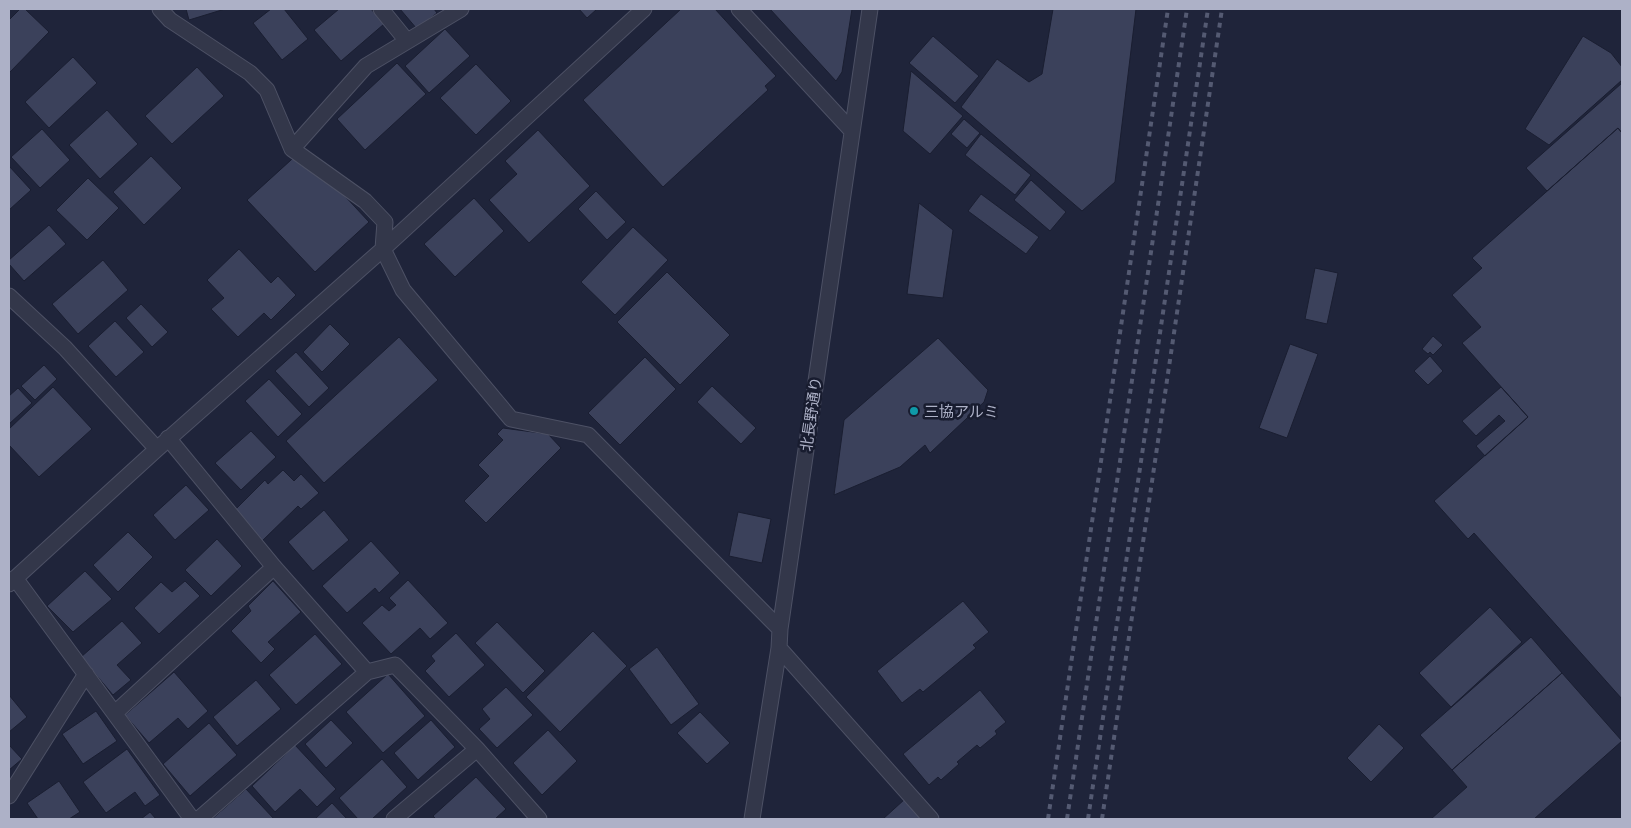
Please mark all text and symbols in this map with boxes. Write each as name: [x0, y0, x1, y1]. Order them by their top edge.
street label: 北長野通り: [794, 375, 828, 453]
place label: 三協アルミ: [924, 400, 999, 423]
marker: 三協アルミ: [908, 405, 920, 417]

